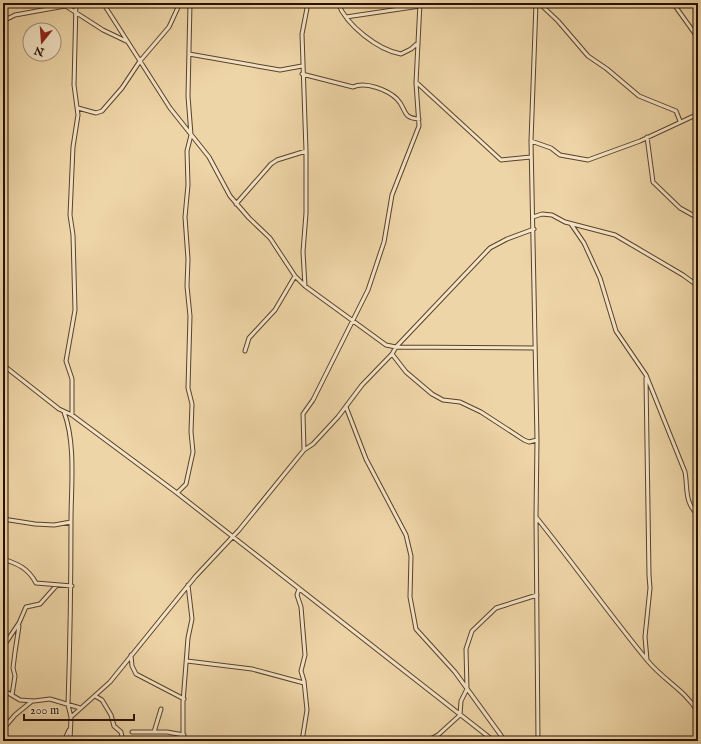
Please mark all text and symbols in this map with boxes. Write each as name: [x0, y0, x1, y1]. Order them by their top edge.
north arrow: [22, 22, 62, 62]
text: N: [32, 42, 47, 59]
scale bar: [24, 696, 134, 722]
text: 200 m: [30, 703, 59, 718]

